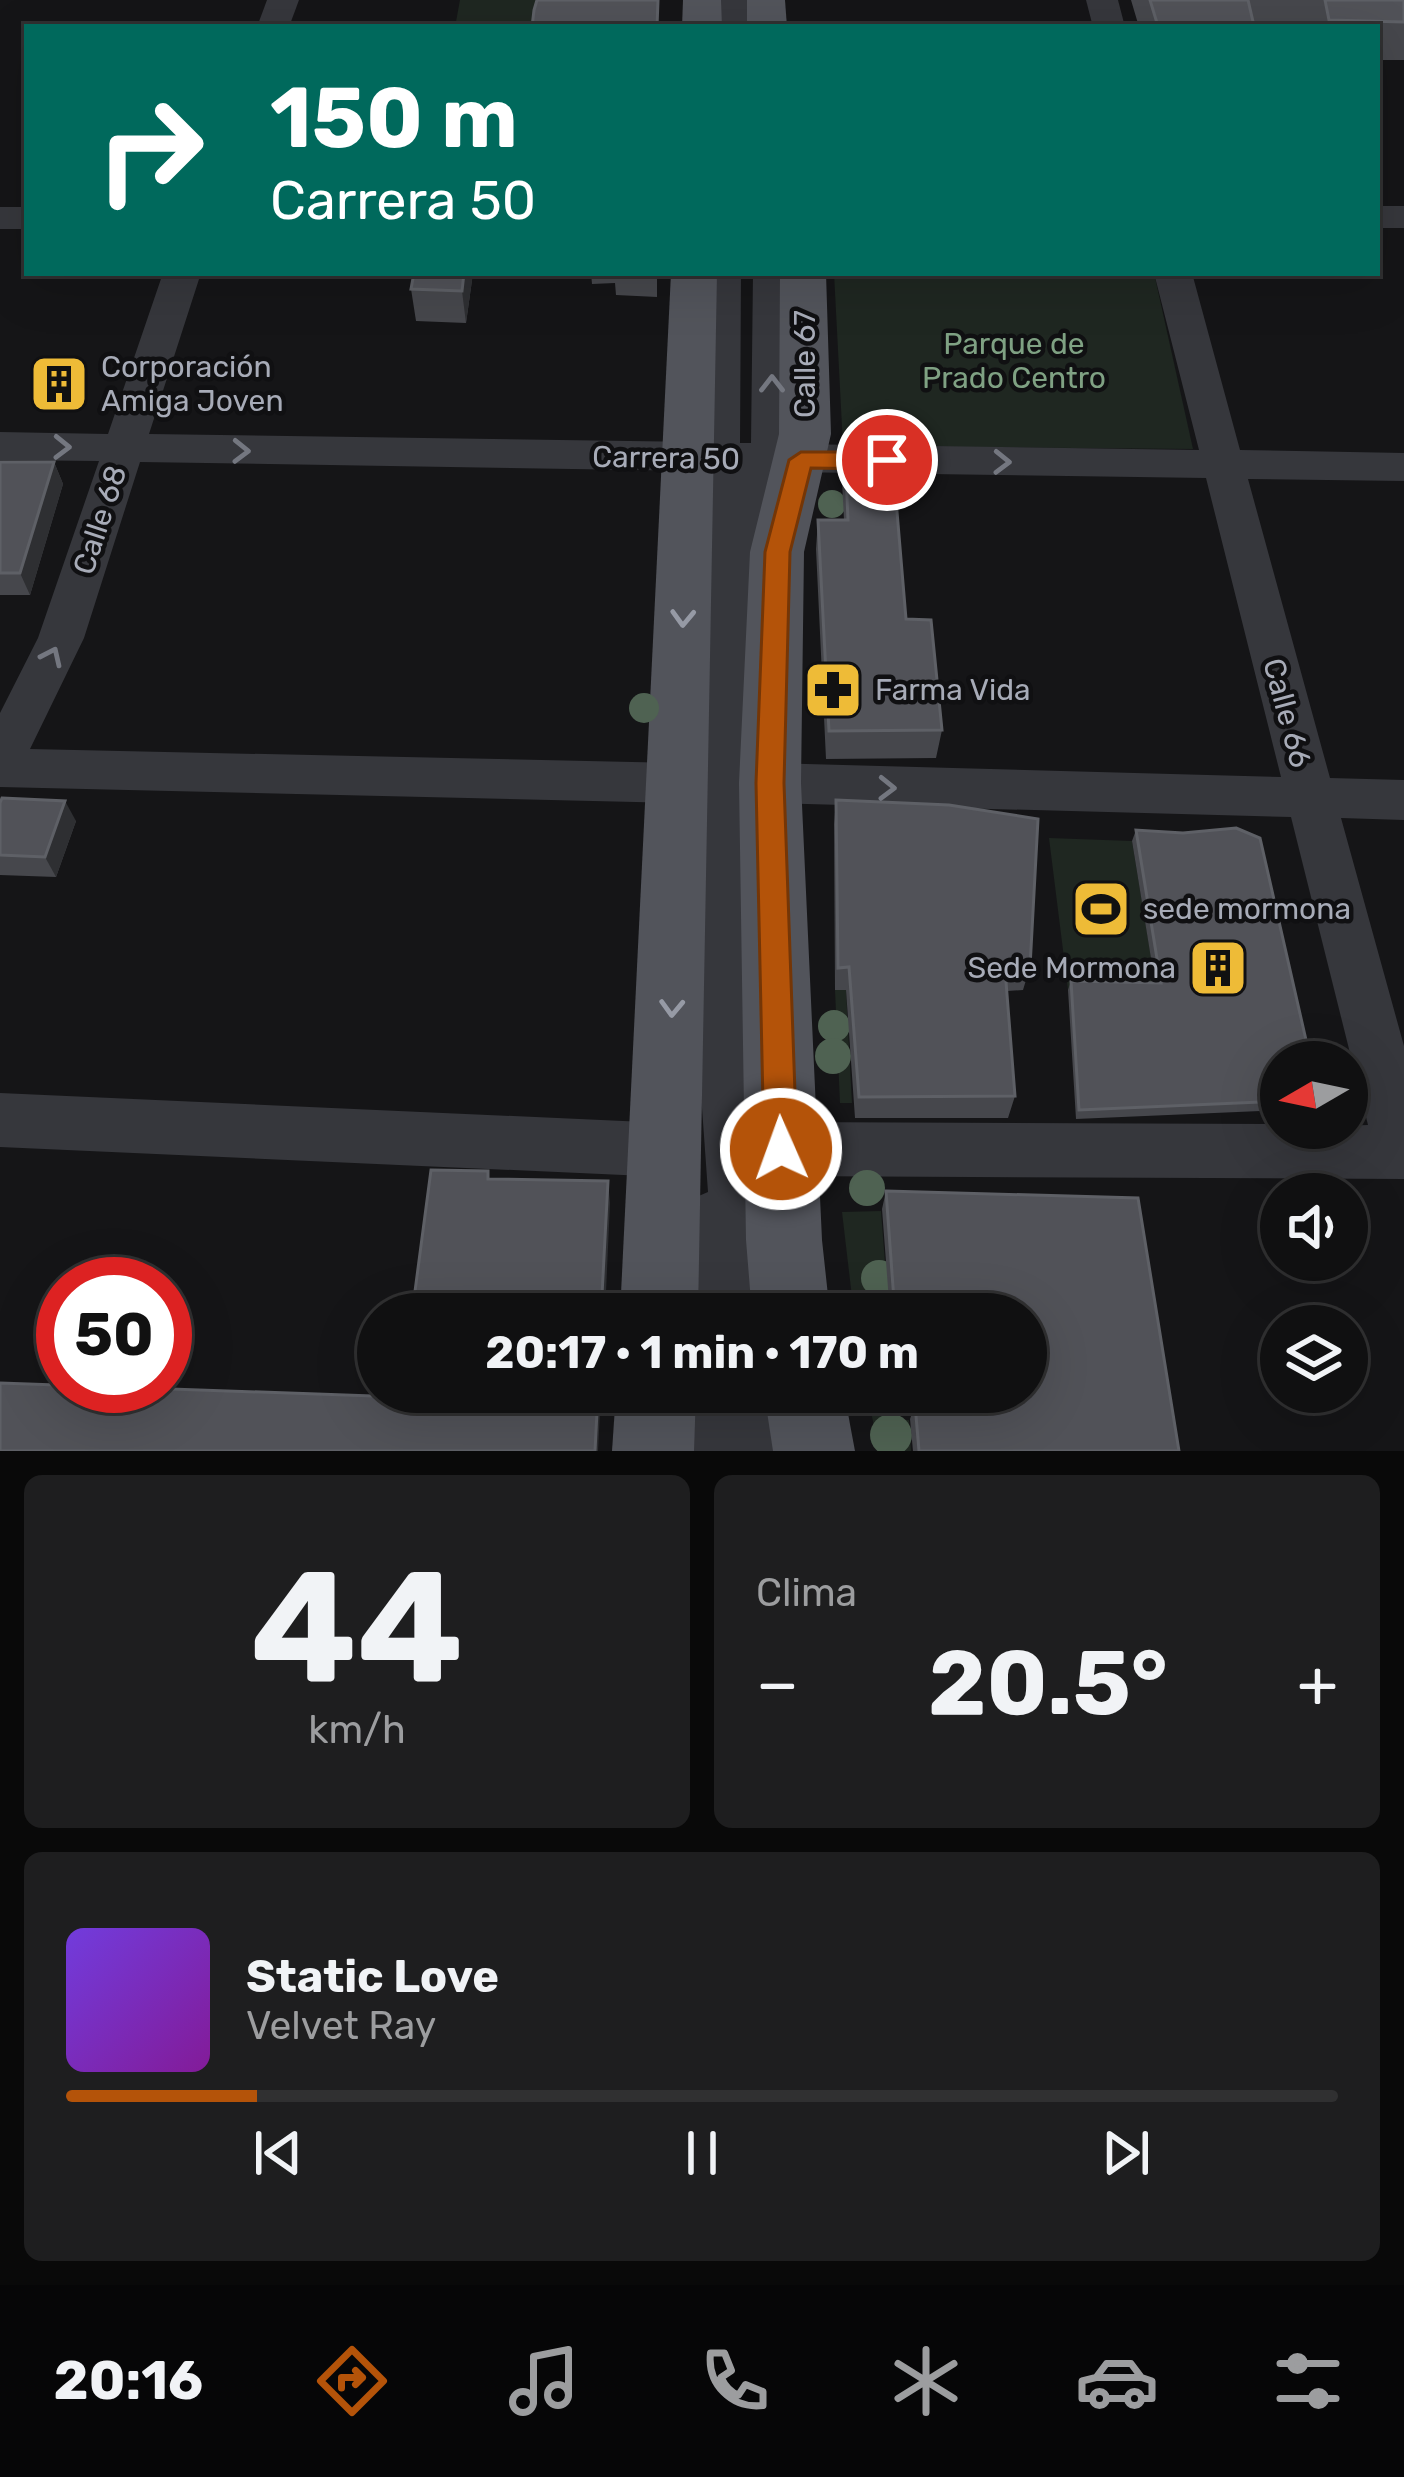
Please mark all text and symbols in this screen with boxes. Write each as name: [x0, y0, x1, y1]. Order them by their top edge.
text: 150 m: [270, 68, 518, 168]
icon: right: [72, 72, 228, 228]
text: Carrera 50: [270, 169, 536, 233]
street label: Calle 67: [787, 310, 823, 418]
park label: Parque de Prado Centro: [922, 326, 1106, 396]
place label: Corporación Amiga Joven: [101, 349, 284, 419]
building icon: Corporación Amiga Joven: [28, 353, 90, 415]
one-way arrow: [760, 374, 786, 393]
pin: [836, 409, 938, 511]
icon: arrive: [854, 427, 920, 493]
one-way arrow: [53, 434, 72, 460]
one-way arrow: [233, 438, 251, 464]
street label: Carrera 50: [592, 439, 740, 477]
one-way arrow: [994, 449, 1012, 475]
street label: Calle 68: [66, 461, 134, 579]
one-way arrow: [671, 609, 697, 628]
one-way arrow: [38, 647, 61, 668]
street label: Calle 66: [1255, 655, 1319, 771]
pharmacy icon: Farma Vida: [802, 659, 864, 721]
place label: Farma Vida: [875, 672, 1031, 708]
one-way arrow: [879, 775, 897, 801]
sports icon: sede mormona: [1070, 878, 1132, 940]
place label: sede mormona: [1143, 891, 1351, 927]
building icon: Sede Mormona: [1187, 937, 1249, 999]
place label: Sede Mormona: [967, 950, 1176, 986]
one-way arrow: [659, 999, 685, 1018]
north arrow: [1260, 1041, 1368, 1149]
map controls: [1260, 1041, 1368, 1413]
position arrow: [718, 1086, 844, 1212]
button: sound: [1260, 1173, 1368, 1281]
speed limit sign: 50: [36, 1257, 192, 1413]
button: layers: [1260, 1305, 1368, 1413]
text: 20:17 · 1 min · 170 m: [485, 1326, 919, 1379]
text: 44: [250, 1536, 464, 1721]
text: Clima: [756, 1570, 857, 1616]
text: 20.5°: [928, 1630, 1168, 1737]
text: −: [756, 1644, 799, 1723]
text: +: [1297, 1644, 1338, 1723]
text: km/h: [308, 1707, 406, 1753]
text: Static Love: [246, 1950, 499, 2003]
text: Velvet Ray: [246, 2003, 436, 2049]
icon: previous: [245, 2120, 311, 2186]
icon: pause: [669, 2120, 735, 2186]
icon: next: [1093, 2120, 1159, 2186]
icon: directions: [310, 2339, 394, 2423]
icon: music: [502, 2339, 586, 2423]
icon: phone: [693, 2339, 777, 2423]
icon: climate: [884, 2339, 968, 2423]
icon: car: [1075, 2339, 1159, 2423]
icon: filters: [1266, 2339, 1350, 2423]
text: 20:16: [54, 2349, 203, 2413]

